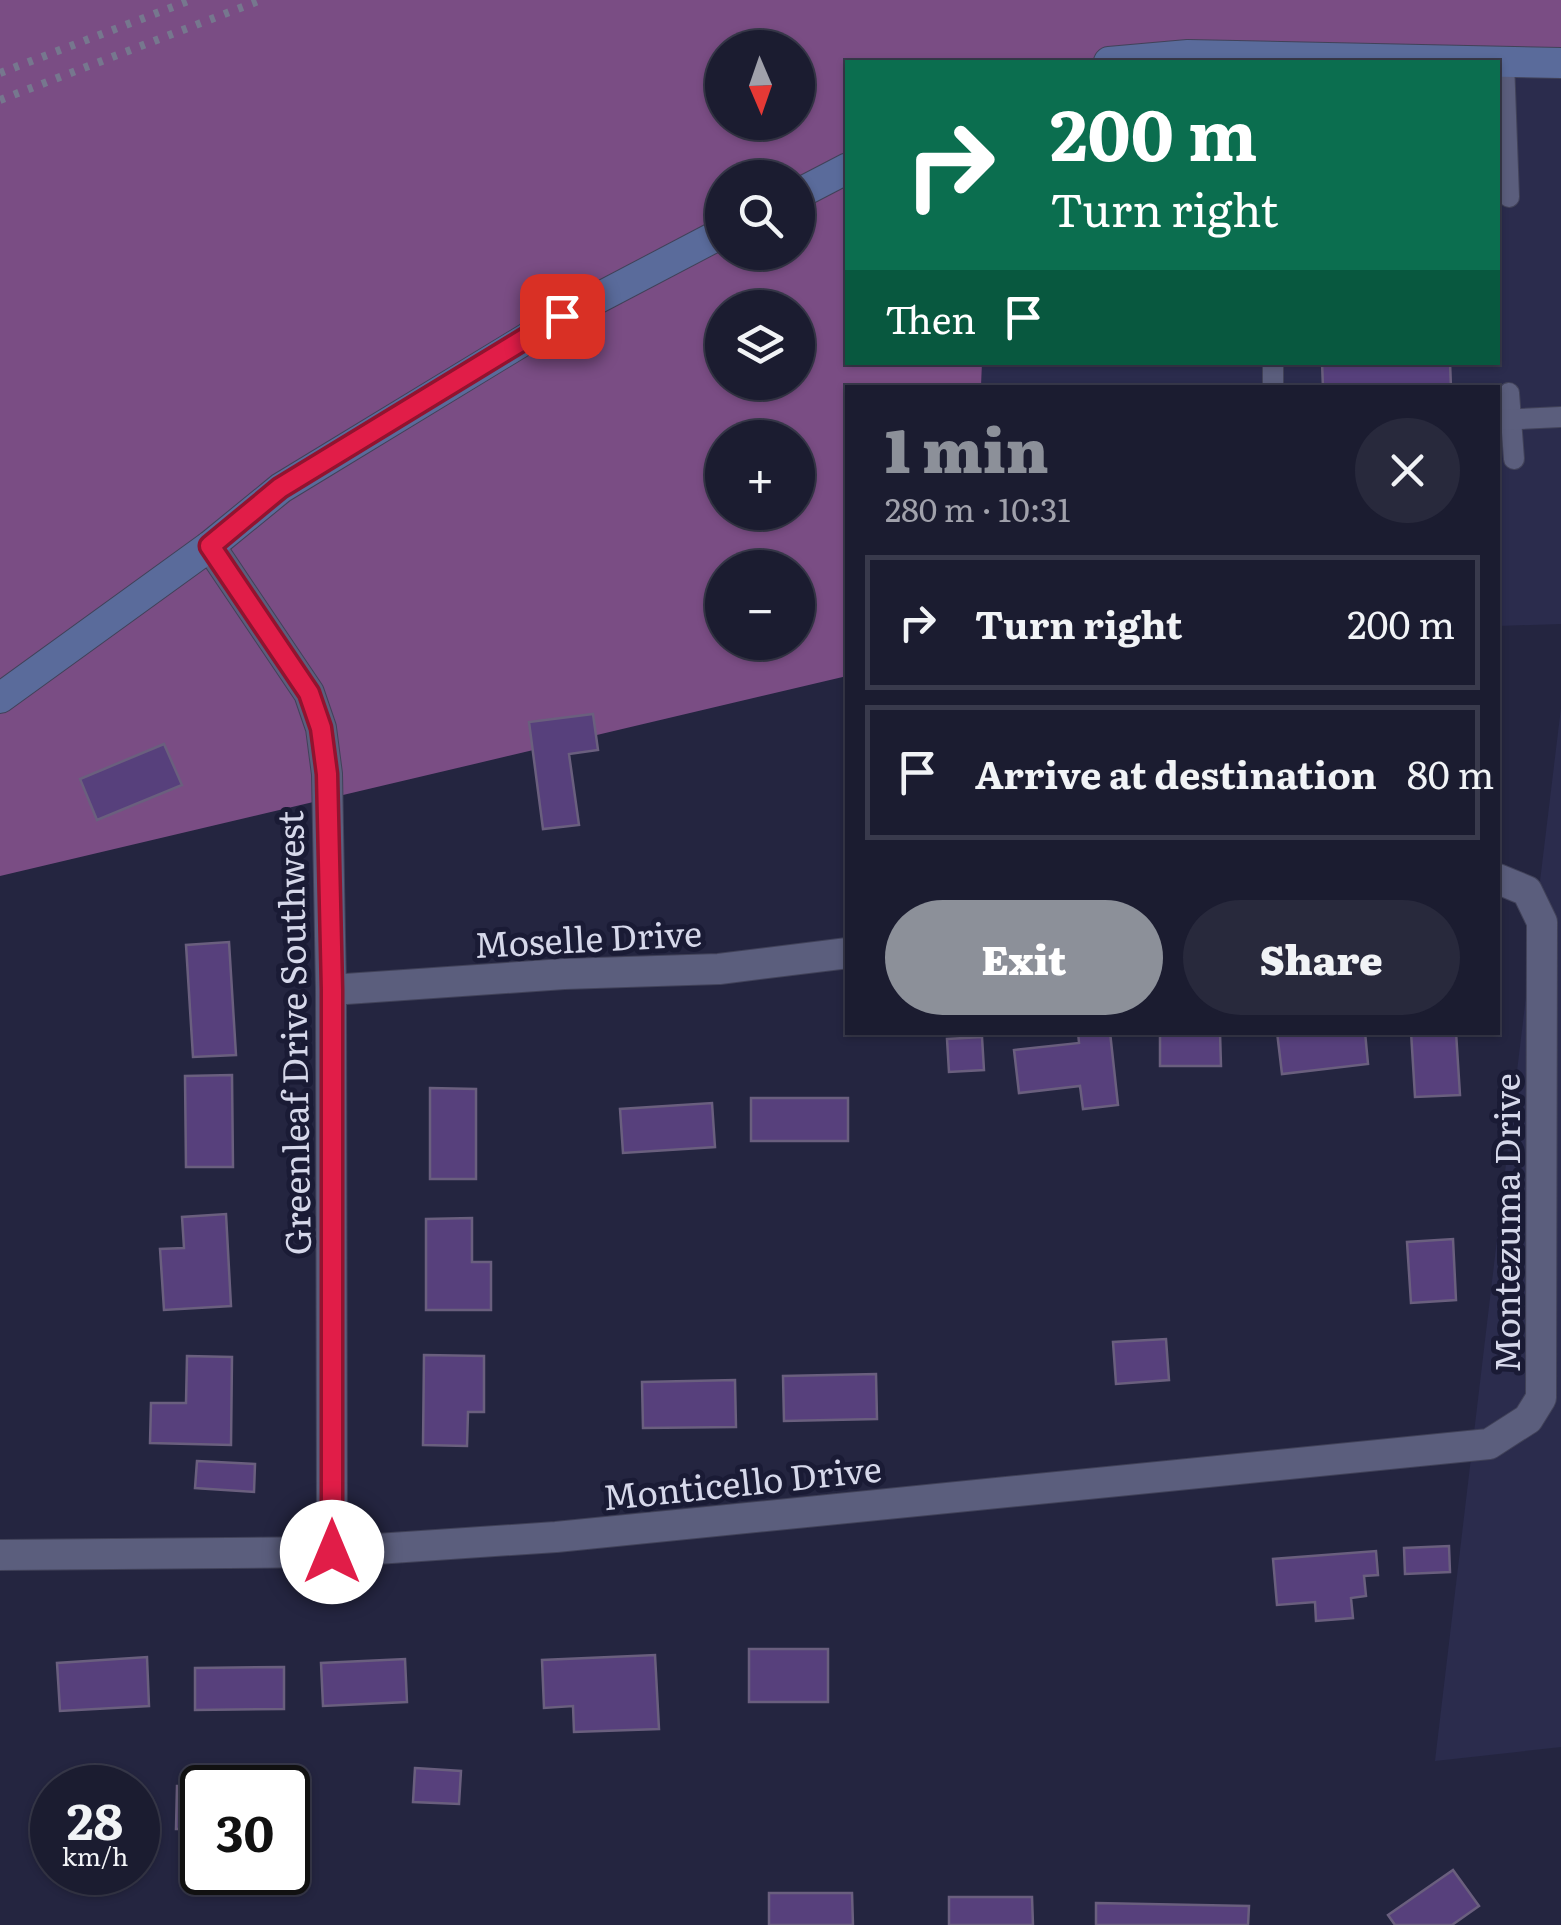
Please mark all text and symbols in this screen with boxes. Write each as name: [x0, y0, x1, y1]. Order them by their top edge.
north arrow: [705, 30, 815, 140]
map controls: [705, 30, 815, 660]
text: 200 m: [1050, 79, 1258, 183]
icon: right: [885, 100, 1015, 230]
button: search: [705, 160, 815, 270]
text: Turn right: [1050, 174, 1278, 241]
pin: [520, 274, 605, 359]
icon: arrive: [535, 289, 590, 344]
text: Then: [885, 289, 976, 346]
button: layers: [705, 290, 815, 400]
icon: arrive: [996, 290, 1051, 345]
text: 1 min: [885, 402, 1049, 491]
button: close: [1355, 418, 1460, 523]
button: +: [705, 420, 815, 530]
text: 280 m · 10:31: [885, 484, 1070, 532]
button: −: [705, 550, 815, 660]
text: Turn right: [975, 594, 1182, 651]
text: 200 m: [1347, 594, 1455, 651]
icon: right: [890, 595, 945, 650]
text: Arrive at destination: [975, 744, 1377, 801]
text: 80 m: [1407, 744, 1494, 801]
icon: arrive: [890, 745, 945, 800]
street label: Greenleaf Drive Southwest: [262, 810, 322, 1256]
button: Exit: [885, 900, 1163, 1015]
button: Share: [1183, 900, 1460, 1015]
street label: Moselle Drive: [473, 905, 703, 969]
street label: Montezuma Drive: [1479, 1073, 1531, 1373]
street label: Monticello Drive: [600, 1441, 884, 1521]
position arrow: [280, 1500, 384, 1604]
speed limit sign: 30: [180, 1765, 310, 1895]
text: 28: [67, 1781, 123, 1855]
text: km/h: [62, 1837, 128, 1874]

